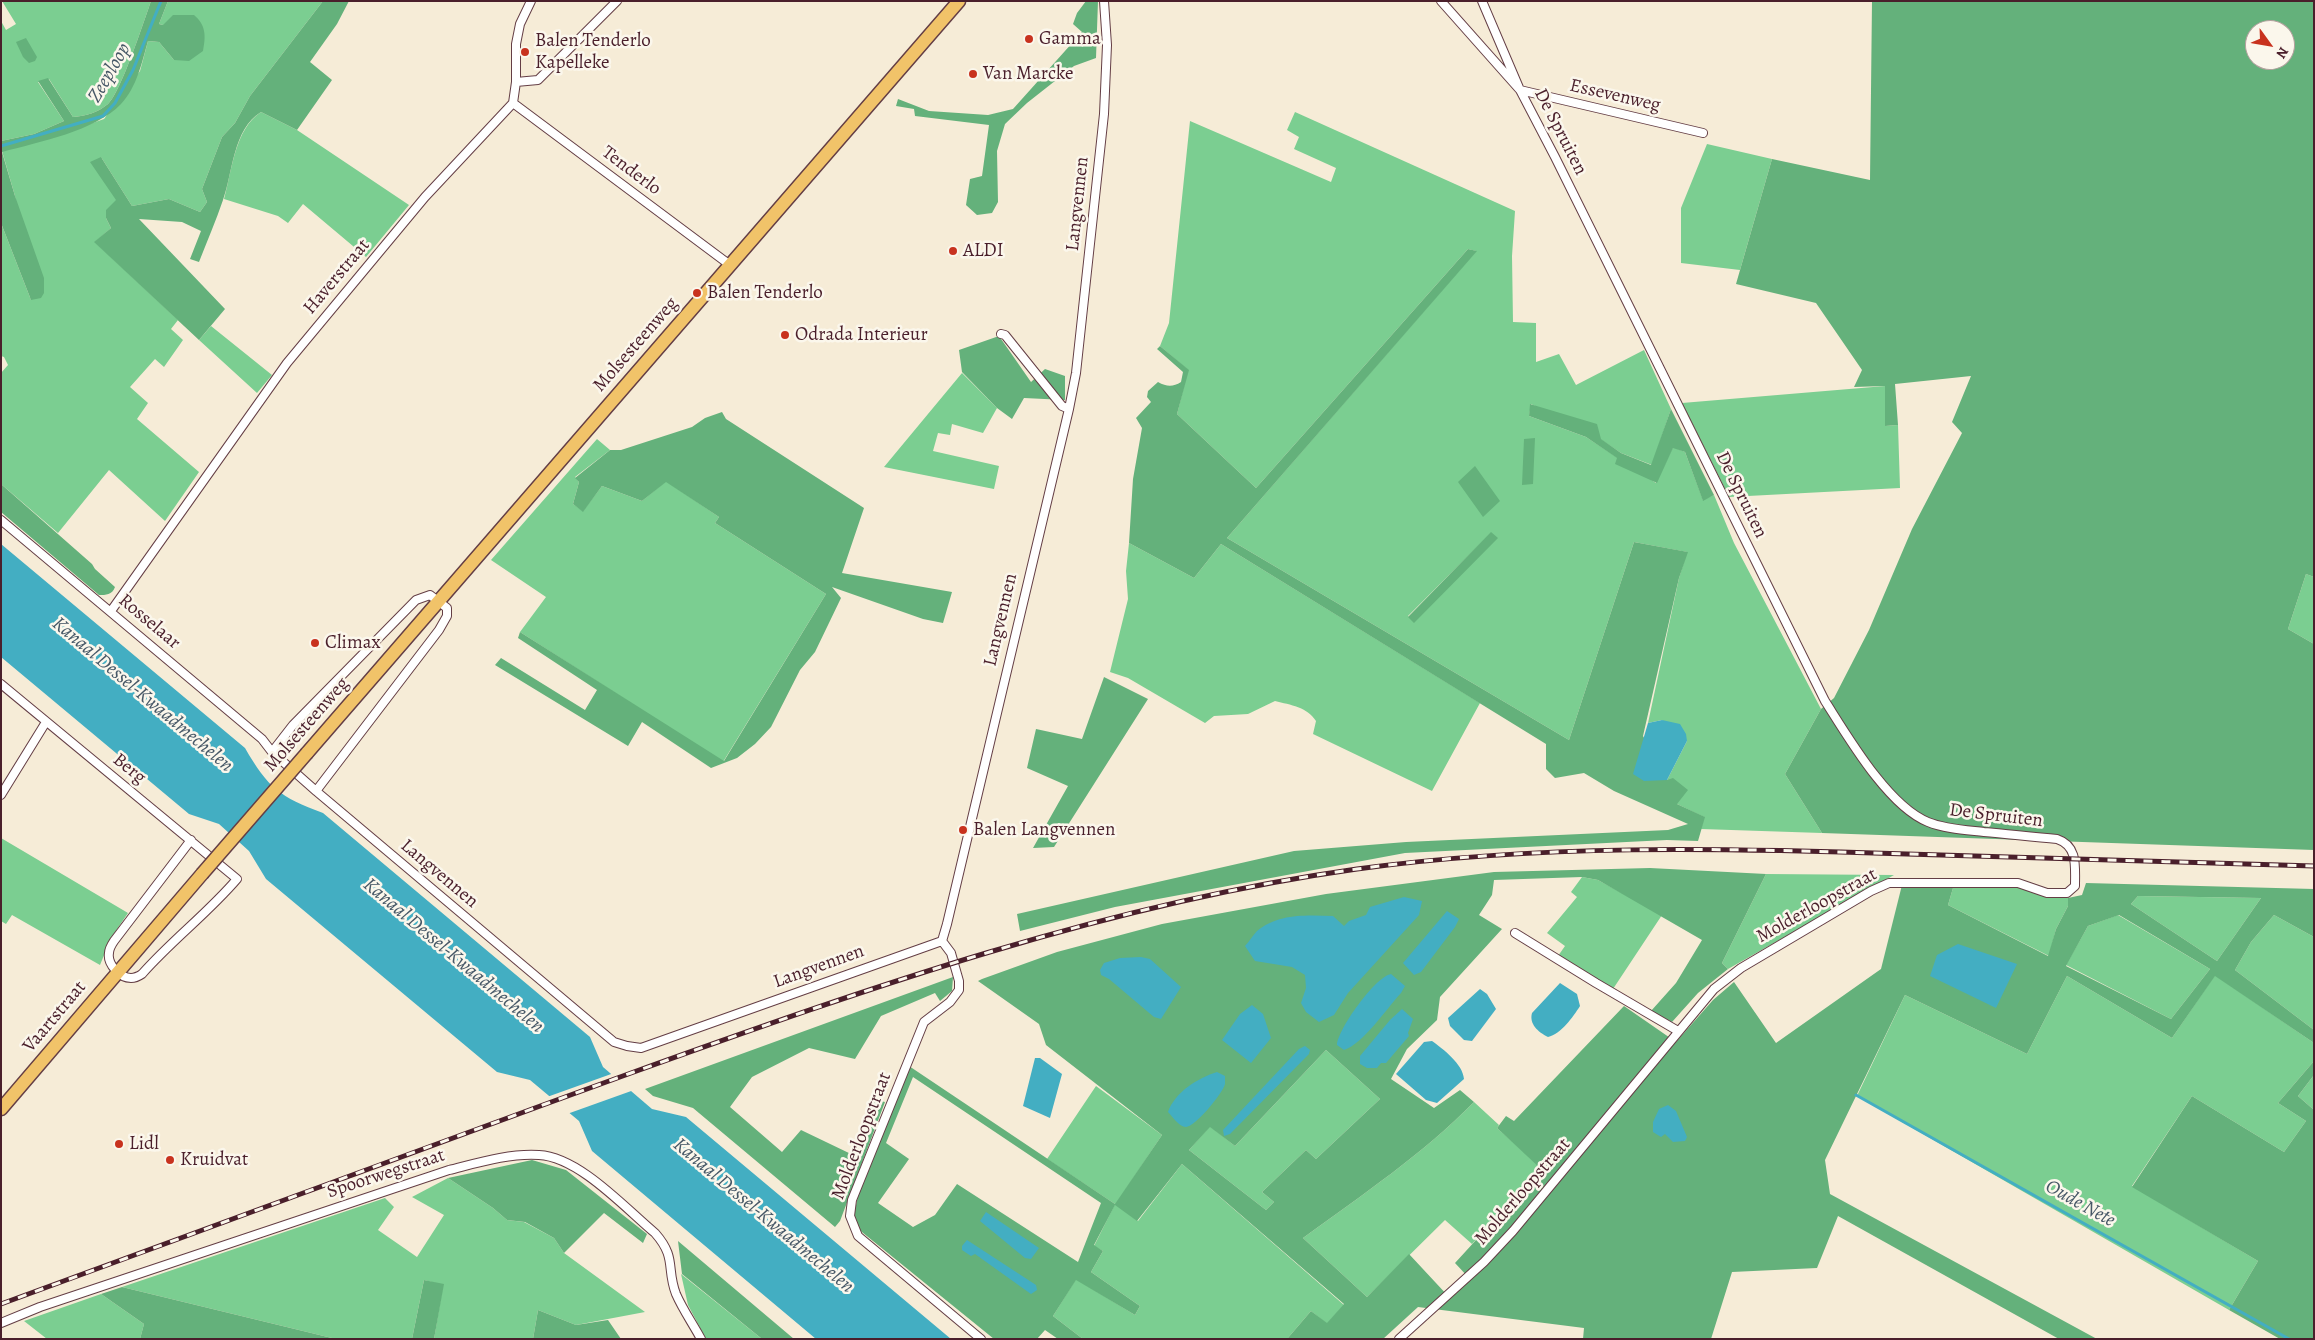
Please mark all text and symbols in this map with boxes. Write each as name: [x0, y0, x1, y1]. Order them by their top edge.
north arrow: [2245, 20, 2295, 70]
place label: Gamma: [1039, 28, 1101, 50]
place label: Balen Tenderlo Kapelleke: [535, 30, 651, 74]
marker: Gamma: [1023, 33, 1035, 45]
water label: Zeeploop: [83, 39, 137, 107]
text: N: [2272, 43, 2293, 62]
marker: Balen Tenderlo Kapelleke: [519, 46, 531, 58]
place label: Van Marcke: [983, 63, 1074, 85]
marker: Van Marcke: [967, 68, 979, 80]
street label: Essevenweg: [1567, 74, 1663, 118]
street label: De Spruiten: [1529, 85, 1591, 179]
street label: Tenderlo: [597, 141, 665, 201]
street label: Langvennen: [1062, 156, 1094, 252]
street label: Haverstraat: [299, 235, 375, 319]
place label: ALDI: [963, 240, 1004, 262]
marker: ALDI: [947, 245, 959, 257]
place label: Balen Tenderlo: [707, 282, 823, 304]
marker: Balen Tenderlo: [691, 287, 703, 299]
street label: Molsesteenweg: [589, 293, 683, 397]
place label: Odrada Interieur: [795, 324, 928, 346]
marker: Odrada Interieur: [779, 329, 791, 341]
street label: De Spruiten: [1710, 448, 1772, 542]
street label: Langvennen: [979, 571, 1023, 669]
street label: Rosselaar: [113, 590, 185, 654]
water label: Kanaal Dessel-Kwaadmechelen: [47, 612, 237, 778]
place label: Climax: [325, 632, 381, 654]
marker: Climax: [309, 637, 321, 649]
street label: Molsesteenweg: [260, 673, 354, 777]
street label: Berg: [108, 749, 150, 789]
street label: De Spruiten: [1948, 799, 2044, 833]
place label: Balen Langvennen: [973, 819, 1115, 841]
marker: Balen Langvennen: [957, 824, 969, 836]
street label: Langvennen: [395, 835, 483, 913]
street label: Molderloopstraat: [1753, 863, 1881, 949]
water label: Kanaal Dessel-Kwaadmechelen: [358, 873, 548, 1039]
street label: Langvennen: [771, 940, 867, 994]
street label: Vaartstraat: [19, 977, 91, 1057]
street label: Molderloopstraat: [827, 1069, 897, 1203]
place label: Lidl: [129, 1133, 159, 1155]
water label: Kanaal Dessel-Kwaadmechelen: [668, 1133, 858, 1299]
street label: Molderloopstraat: [1470, 1134, 1576, 1250]
marker: Lidl: [113, 1138, 125, 1150]
street label: Spoorwegstraat: [324, 1144, 448, 1204]
place label: Kruidvat: [180, 1149, 248, 1171]
marker: Kruidvat: [164, 1154, 176, 1166]
water label: Oude Nete: [2041, 1175, 2119, 1233]

